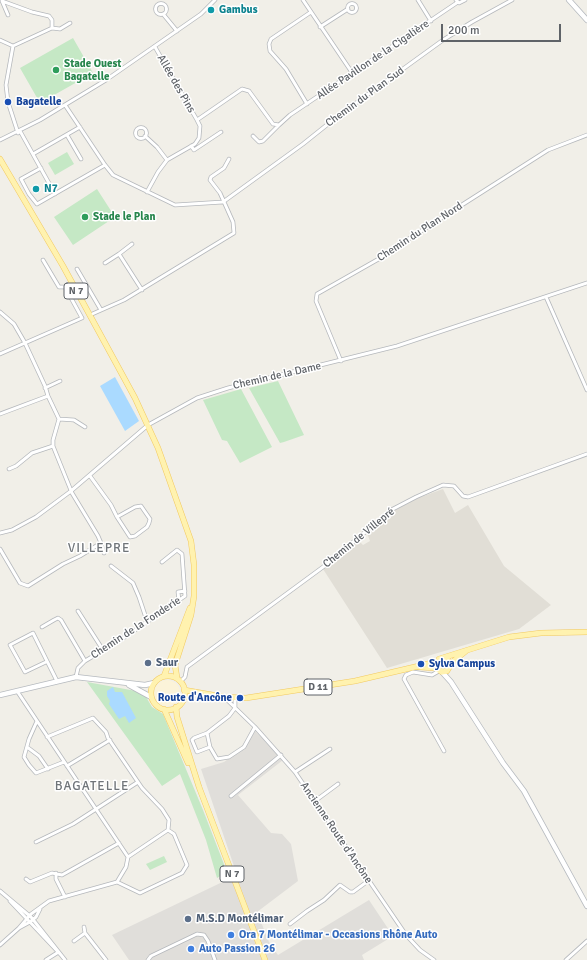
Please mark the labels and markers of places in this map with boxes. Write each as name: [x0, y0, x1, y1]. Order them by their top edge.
place label: Gambus: [219, 3, 258, 17]
marker: Gambus: [206, 5, 216, 15]
place label: Stade Ouest Bagatelle: [64, 57, 121, 83]
marker: Stade Ouest Bagatelle: [51, 65, 61, 75]
place label: Bagatelle: [16, 95, 61, 109]
marker: Bagatelle: [3, 97, 13, 107]
place label: N7: [44, 182, 58, 196]
marker: N7: [31, 184, 41, 194]
place label: Stade le Plan: [93, 210, 155, 224]
marker: Stade le Plan: [80, 212, 90, 222]
place label: Saur: [156, 656, 178, 670]
place label: Sylva Campus: [429, 657, 495, 671]
marker: Saur: [143, 658, 153, 668]
marker: Sylva Campus: [416, 659, 426, 669]
place label: Route d'Ancône: [158, 691, 232, 705]
marker: Route d'Ancône: [235, 693, 245, 703]
place label: M.S.D Montélimar: [196, 912, 283, 926]
marker: M.S.D Montélimar: [183, 914, 193, 924]
place label: Ora 7 Montélimar - Occasions Rhône Auto: [239, 928, 438, 942]
marker: Ora 7 Montélimar - Occasions Rhône Auto: [226, 930, 236, 940]
place label: Auto Passion 26: [199, 942, 275, 956]
marker: Auto Passion 26: [186, 944, 196, 954]

